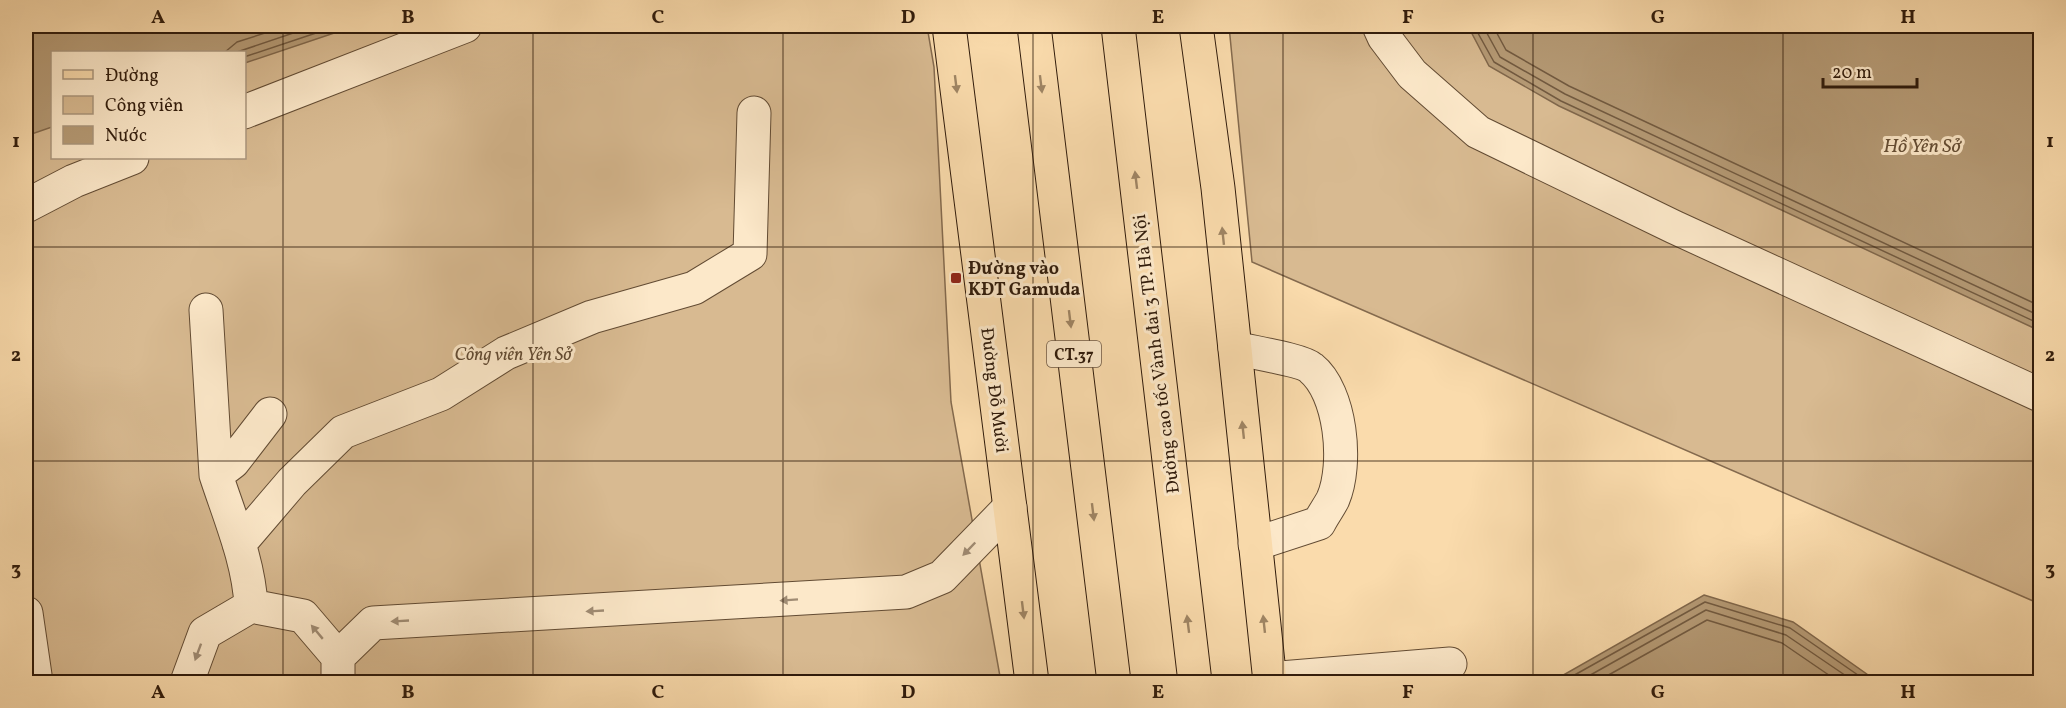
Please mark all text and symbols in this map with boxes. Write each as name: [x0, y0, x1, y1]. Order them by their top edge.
text: A: [151, 4, 165, 32]
text: B: [401, 4, 415, 32]
text: C: [652, 4, 665, 32]
text: D: [901, 4, 915, 32]
text: E: [1152, 4, 1164, 32]
text: F: [1402, 4, 1414, 32]
text: G: [1651, 4, 1665, 32]
text: H: [1900, 4, 1916, 32]
legend: [51, 51, 246, 159]
scale bar: [1823, 51, 1918, 89]
text: 20 m: [1832, 61, 1872, 86]
text: Đường: [105, 64, 159, 89]
one-way arrow: [951, 74, 961, 93]
one-way arrow: [1036, 74, 1046, 93]
text: Công viên: [105, 94, 184, 119]
text: Nước: [105, 124, 147, 149]
text: 1: [12, 128, 20, 156]
text: 1: [2046, 128, 2054, 156]
water label: Hồ Yên Sở: [1883, 133, 1963, 161]
one-way arrow: [1131, 171, 1141, 190]
street label: Đường cao tốc Vành đai 3 TP. Hà Nội: [1128, 213, 1187, 495]
one-way arrow: [1218, 227, 1228, 246]
place label: Đường vào KĐT Gamuda: [968, 257, 1081, 303]
marker: Đường vào KĐT Gamuda: [949, 271, 963, 285]
one-way arrow: [1065, 309, 1074, 328]
street label: Đường Đỗ Mười: [973, 326, 1014, 454]
road number: CT.37: [1047, 341, 1101, 367]
text: 2: [11, 342, 21, 370]
text: 2: [2045, 342, 2055, 370]
park label: Công viên Yên Sở: [454, 343, 573, 368]
one-way arrow: [1238, 421, 1248, 440]
one-way arrow: [1088, 503, 1098, 522]
one-way arrow: [963, 541, 977, 555]
text: 3: [11, 556, 21, 584]
text: 3: [2045, 556, 2055, 584]
one-way arrow: [780, 595, 799, 604]
one-way arrow: [1019, 601, 1028, 620]
one-way arrow: [585, 606, 604, 615]
one-way arrow: [1183, 615, 1193, 634]
one-way arrow: [1259, 615, 1268, 634]
one-way arrow: [390, 617, 409, 626]
one-way arrow: [310, 624, 323, 640]
one-way arrow: [192, 643, 202, 661]
text: A: [151, 679, 165, 707]
text: B: [401, 679, 415, 707]
text: C: [652, 679, 665, 707]
text: D: [901, 679, 915, 707]
text: E: [1152, 679, 1164, 707]
text: F: [1402, 679, 1414, 707]
text: G: [1651, 679, 1665, 707]
text: H: [1900, 679, 1916, 707]

